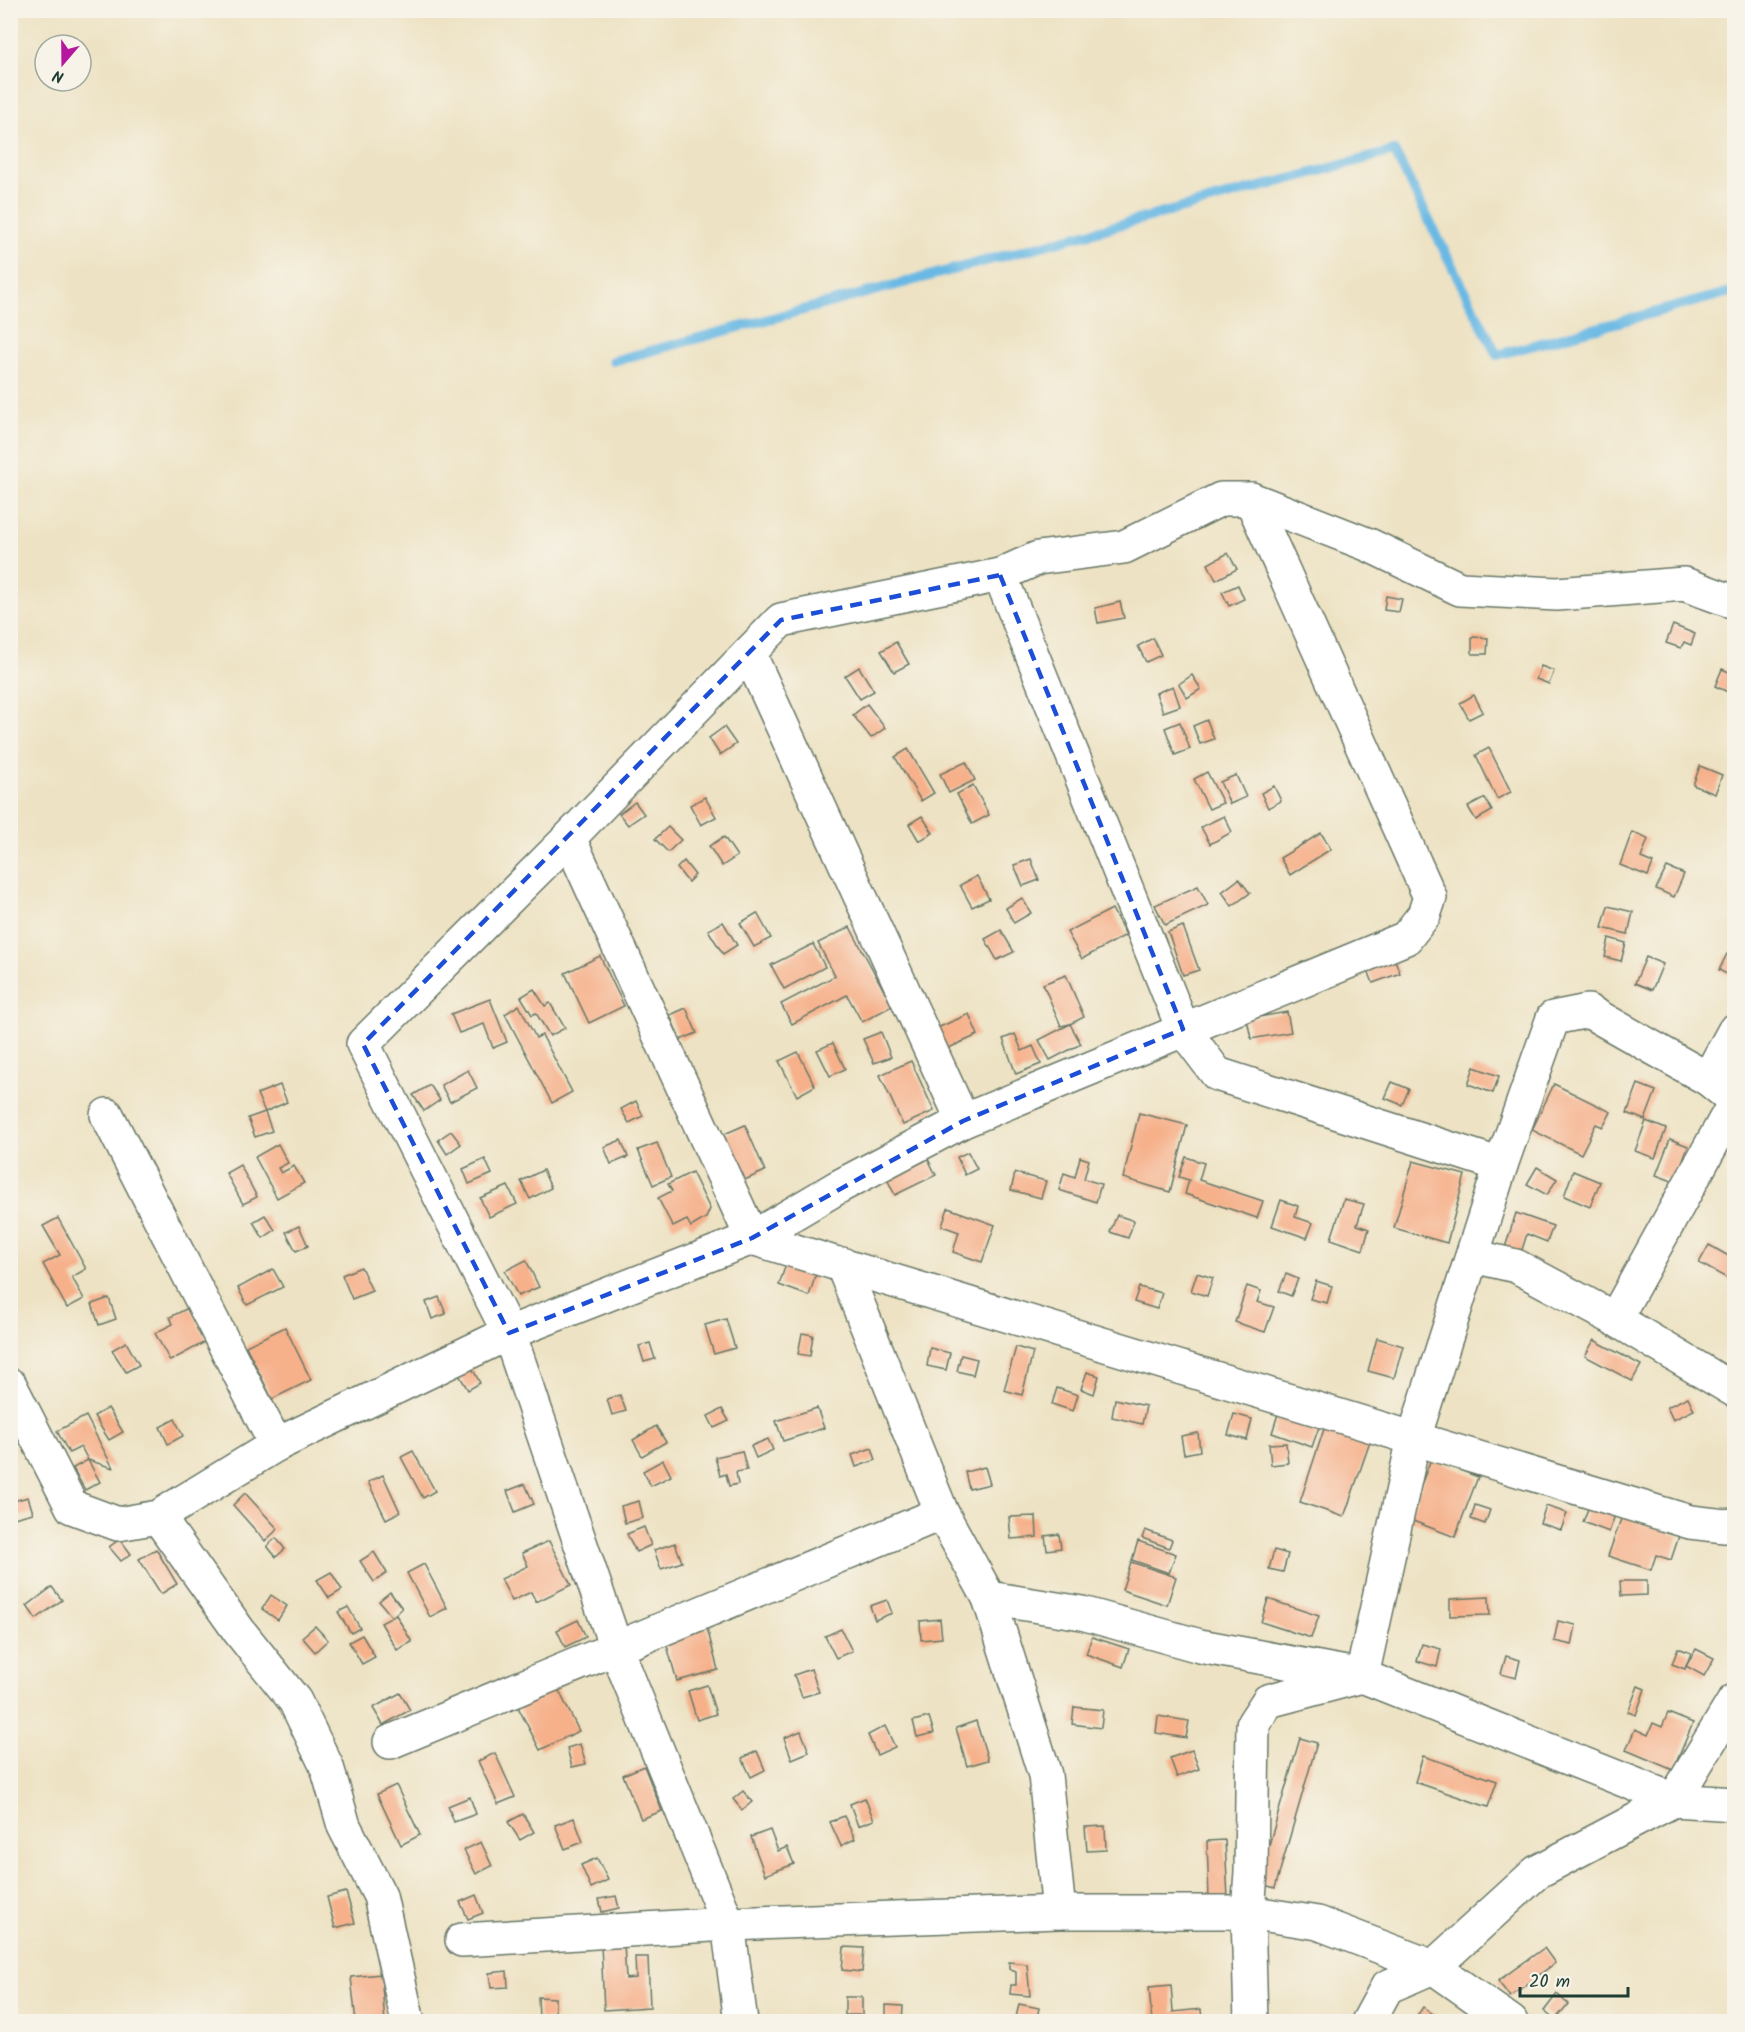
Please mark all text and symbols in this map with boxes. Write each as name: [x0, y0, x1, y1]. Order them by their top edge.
north arrow: [33, 33, 93, 93]
text: N: [49, 62, 67, 89]
scale bar: [1520, 1960, 1628, 1998]
text: 20 m: [1529, 1968, 1570, 1997]

